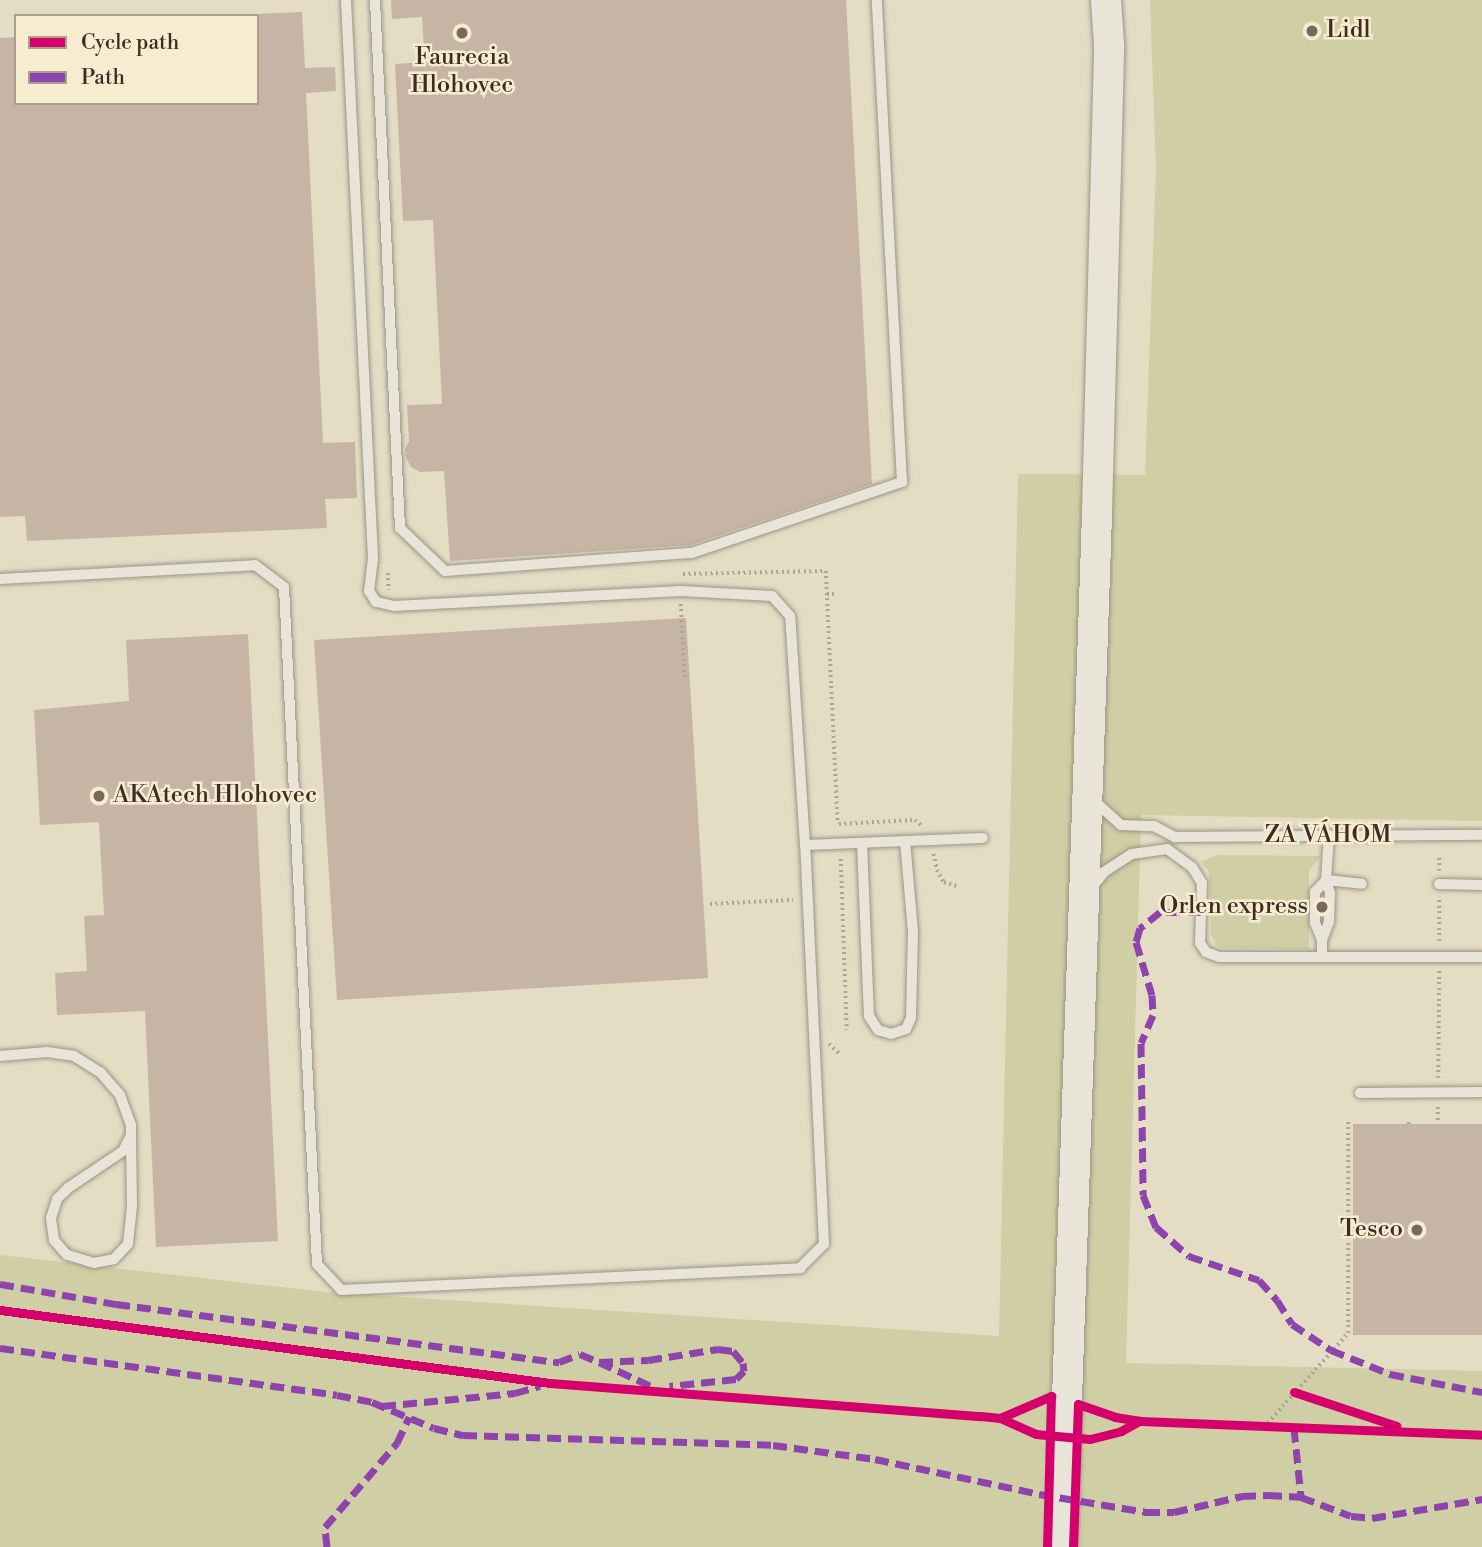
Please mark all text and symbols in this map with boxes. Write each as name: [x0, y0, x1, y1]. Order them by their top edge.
legend: [14, 14, 259, 105]
place label: Lidl: [1326, 17, 1371, 45]
marker: Lidl: [1304, 23, 1320, 39]
marker: Faurecia Hlohovec: [454, 25, 470, 41]
text: Cycle path: [81, 30, 179, 56]
place label: Faurecia Hlohovec: [411, 44, 513, 100]
text: Path: [81, 65, 125, 91]
place label: AKAtech Hlohovec: [113, 782, 317, 810]
marker: AKAtech Hlohovec: [91, 788, 107, 804]
street label: ZA VÁHOM: [1264, 822, 1392, 850]
place label: Orlen express: [1159, 893, 1308, 921]
marker: Orlen express: [1314, 899, 1330, 915]
place label: Tesco: [1340, 1216, 1403, 1244]
marker: Tesco: [1409, 1222, 1425, 1238]

